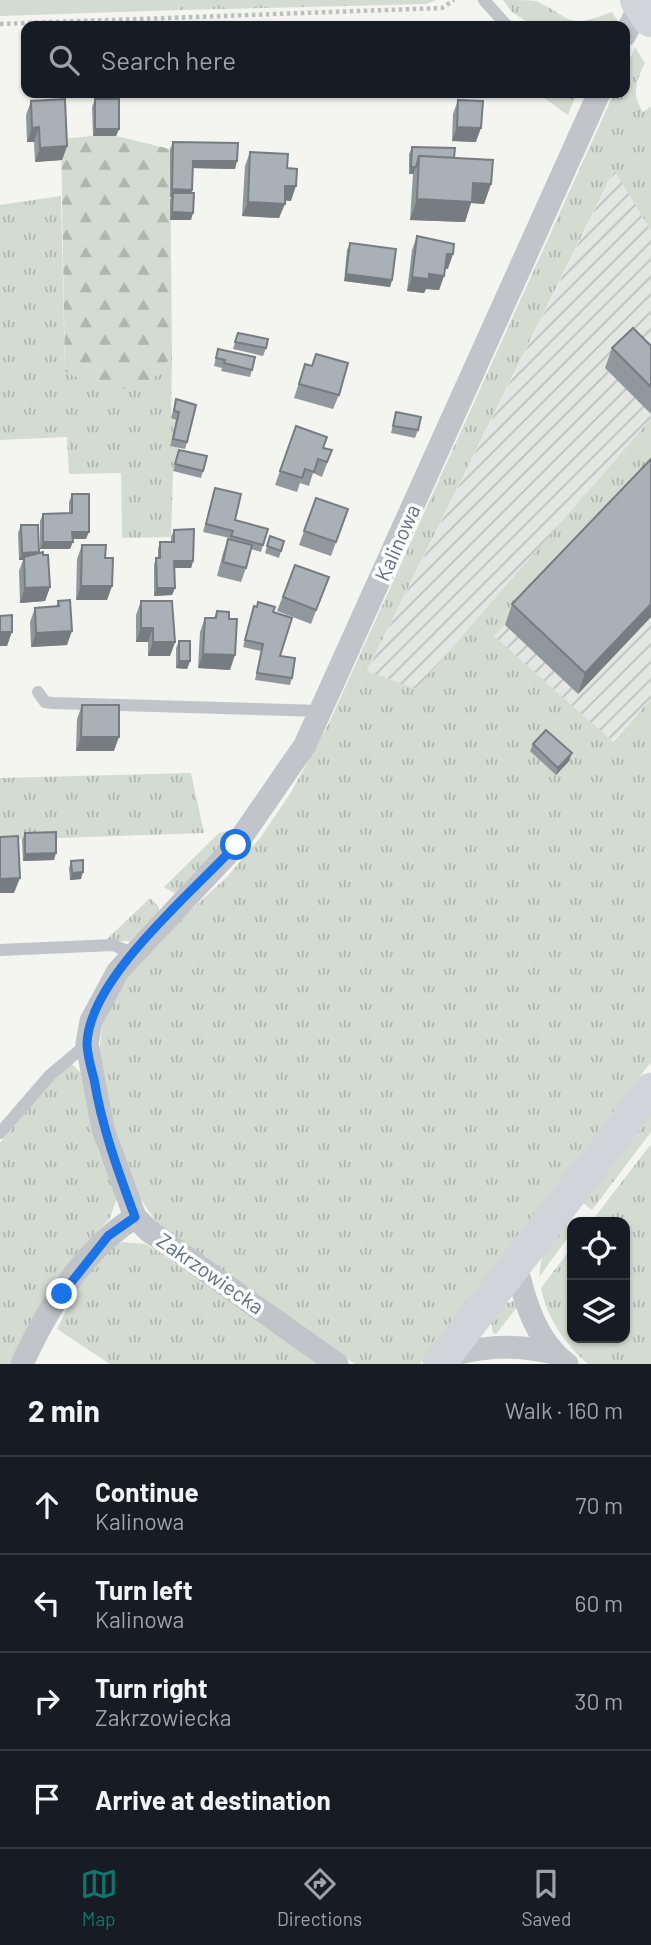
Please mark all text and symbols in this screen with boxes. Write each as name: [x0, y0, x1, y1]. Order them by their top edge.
search box: [21, 21, 630, 98]
icon: search: [45, 41, 83, 79]
text: Search here: [101, 44, 236, 75]
street label: Kalinowa: [369, 500, 425, 585]
route start: [220, 829, 251, 860]
map controls: [567, 1217, 630, 1343]
button: locate: [567, 1217, 630, 1280]
street label: Zakrzowiecka: [153, 1227, 269, 1319]
route end: [46, 1278, 77, 1309]
button: layers: [567, 1280, 630, 1343]
text: 2 min: [28, 1392, 100, 1428]
text: Walk · 160 m: [505, 1396, 623, 1424]
text: Continue: [95, 1476, 199, 1507]
icon: ahead: [28, 1486, 66, 1524]
text: 70 m: [576, 1491, 623, 1519]
text: Kalinowa: [95, 1507, 184, 1535]
text: Turn left: [95, 1574, 193, 1605]
icon: left: [28, 1584, 66, 1622]
text: 60 m: [575, 1589, 623, 1617]
text: Kalinowa: [95, 1605, 184, 1633]
text: Turn right: [95, 1672, 208, 1703]
icon: right: [28, 1682, 66, 1720]
text: 30 m: [575, 1687, 623, 1715]
text: Zakrzowiecka: [95, 1703, 231, 1731]
icon: arrive: [28, 1780, 66, 1818]
text: Arrive at destination: [95, 1784, 331, 1815]
tab: Map: [80, 1865, 118, 1930]
tab: Directions: [277, 1865, 362, 1930]
tab: Saved: [521, 1865, 571, 1930]

